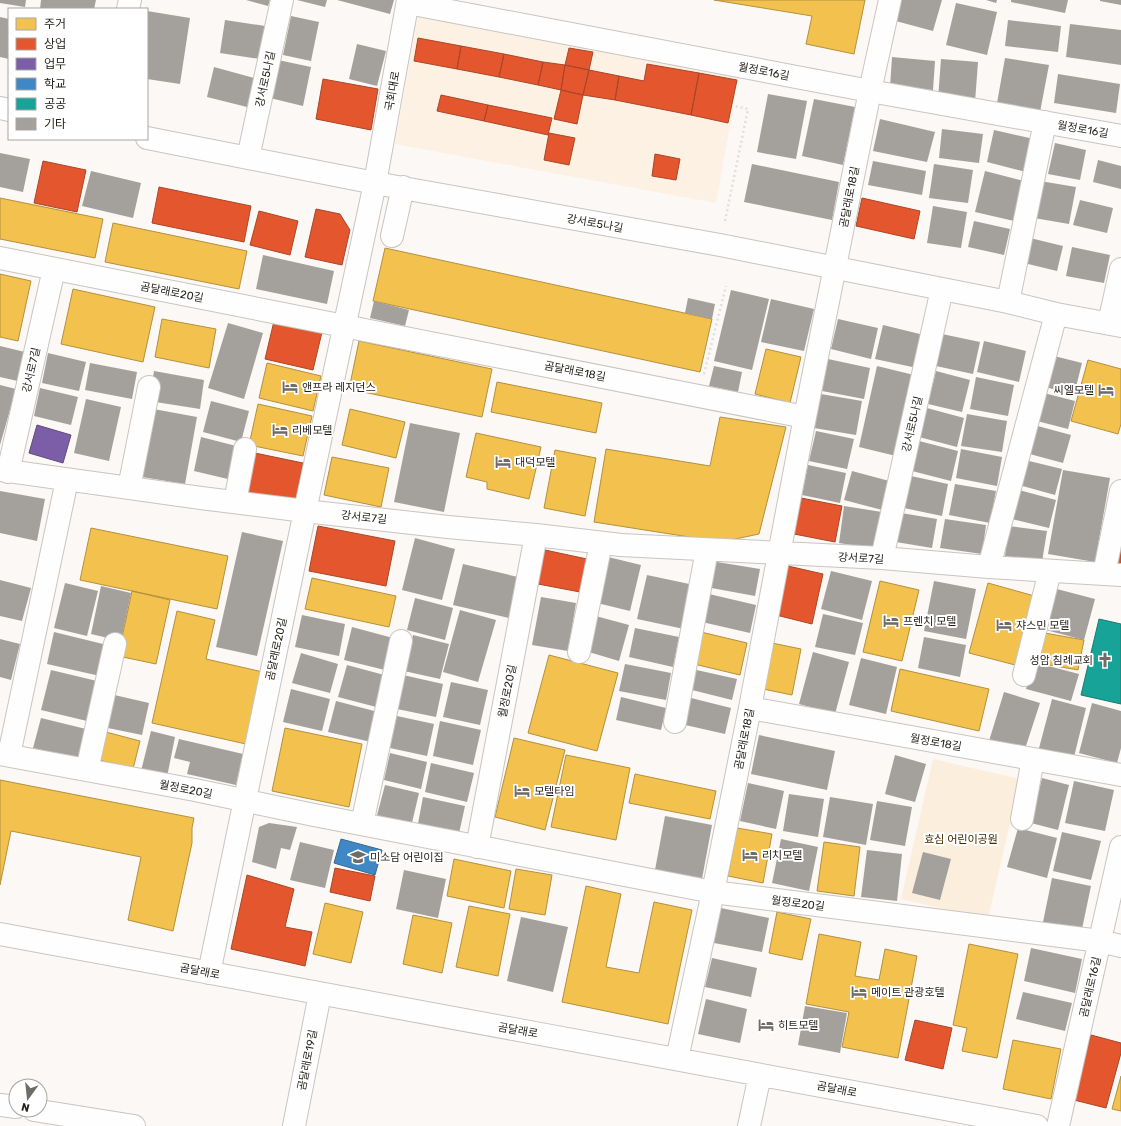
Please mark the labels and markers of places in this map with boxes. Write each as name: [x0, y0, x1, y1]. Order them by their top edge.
hotel icon: 앤프라 레지던스: [281, 378, 299, 396]
place label: 앤프라 레지던스: [302, 381, 376, 394]
hotel icon: 씨엘모텔: [1097, 381, 1115, 399]
place label: 씨엘모텔: [1054, 384, 1094, 397]
hotel icon: 리베모텔: [271, 421, 289, 439]
place label: 리베모텔: [292, 424, 332, 437]
hotel icon: 대덕모텔: [494, 453, 512, 471]
place label: 대덕모텔: [515, 456, 555, 469]
hotel icon: 프렌치 모텔: [882, 612, 900, 630]
place label: 프렌치 모텔: [903, 615, 956, 628]
hotel icon: 쟈스민 모텔: [995, 616, 1013, 634]
place label: 쟈스민 모텔: [1016, 619, 1069, 632]
church icon: 성암 침례교회: [1096, 651, 1114, 669]
place label: 성암 침례교회: [1030, 654, 1093, 667]
hotel icon: 모텔타임: [513, 782, 531, 800]
place label: 모텔타임: [534, 785, 574, 798]
hotel icon: 리치모텔: [741, 846, 759, 864]
school or university icon: 미소담 어린이집: [349, 848, 367, 866]
place label: 리치모텔: [762, 849, 802, 862]
place label: 미소담 어린이집: [370, 851, 444, 864]
hotel icon: 메이트 관광호텔: [850, 983, 868, 1001]
place label: 메이트 관광호텔: [871, 986, 945, 999]
hotel icon: 히트모텔: [757, 1016, 775, 1034]
place label: 히트모텔: [778, 1019, 818, 1032]

